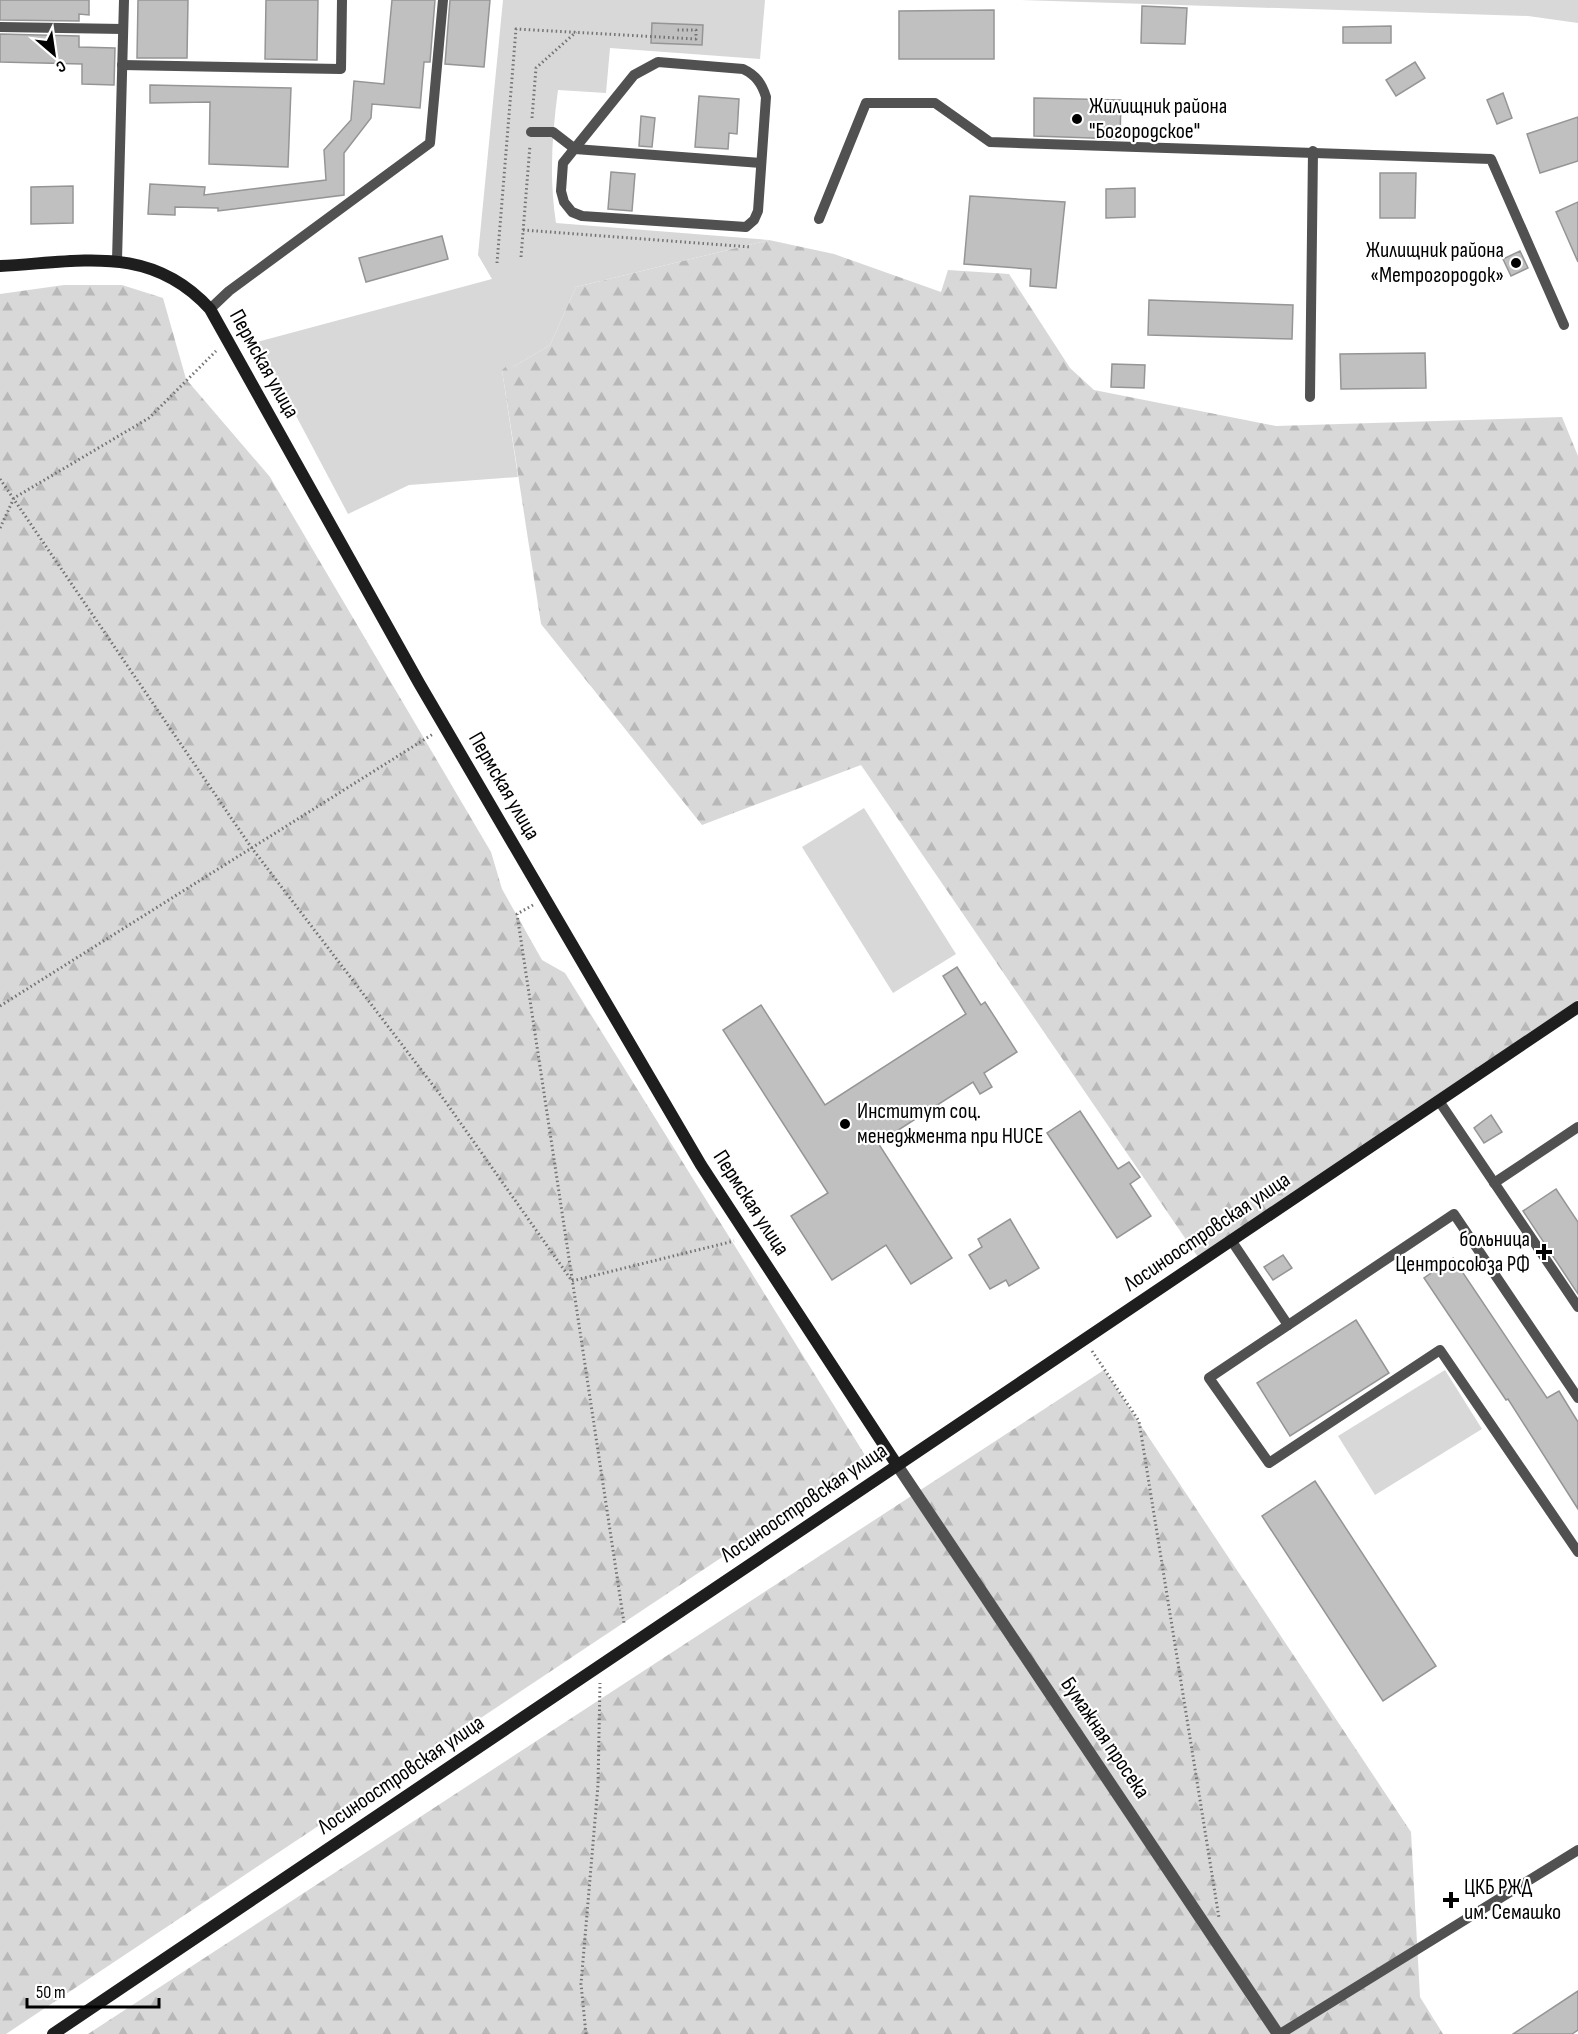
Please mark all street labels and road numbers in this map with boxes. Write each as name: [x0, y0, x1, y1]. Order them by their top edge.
street label: Пермская улица: [223, 305, 305, 423]
street label: Пермская улица: [462, 727, 546, 845]
street label: Пермская улица: [707, 1145, 795, 1261]
street label: Лосиноостровская улица: [1118, 1166, 1295, 1298]
street label: Лосиноостровская улица: [715, 1437, 892, 1569]
street label: Бумажная просека: [1055, 1672, 1155, 1804]
street label: Лосиноостровская улица: [312, 1709, 489, 1841]

